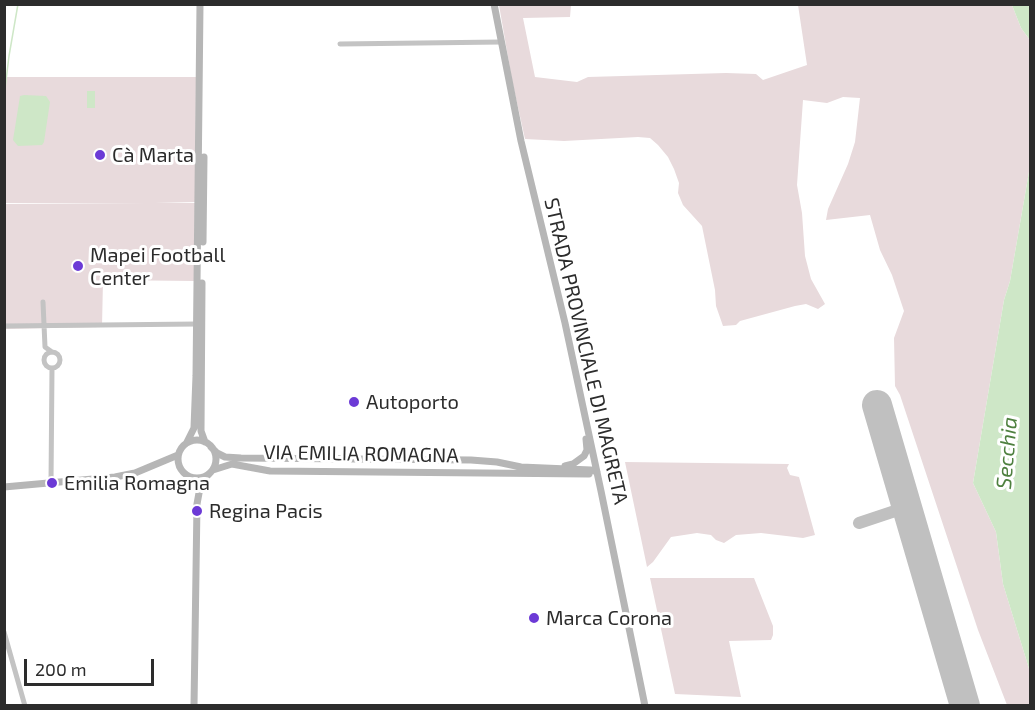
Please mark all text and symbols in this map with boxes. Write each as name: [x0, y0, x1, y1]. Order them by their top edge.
place label: Cà Marta: [112, 143, 194, 167]
marker: Cà Marta: [93, 148, 107, 162]
street label: STRADA PROVINCIALE DI MAGRETA: [539, 196, 633, 506]
place label: Mapei Football Center: [90, 243, 225, 290]
marker: Mapei Football Center: [71, 259, 85, 273]
place label: Autoporto: [366, 390, 459, 414]
marker: Autoporto: [347, 395, 361, 409]
water label: Secchia: [991, 416, 1023, 490]
street label: VIA EMILIA ROMAGNA: [263, 440, 459, 468]
place label: Emilia Romagna: [64, 471, 210, 495]
marker: Emilia Romagna: [45, 476, 59, 490]
place label: Regina Pacis: [209, 499, 323, 523]
marker: Regina Pacis: [190, 504, 204, 518]
place label: Marca Corona: [546, 606, 672, 630]
marker: Marca Corona: [527, 611, 541, 625]
scale bar: [27, 647, 158, 685]
text: 200 m: [35, 658, 87, 680]

